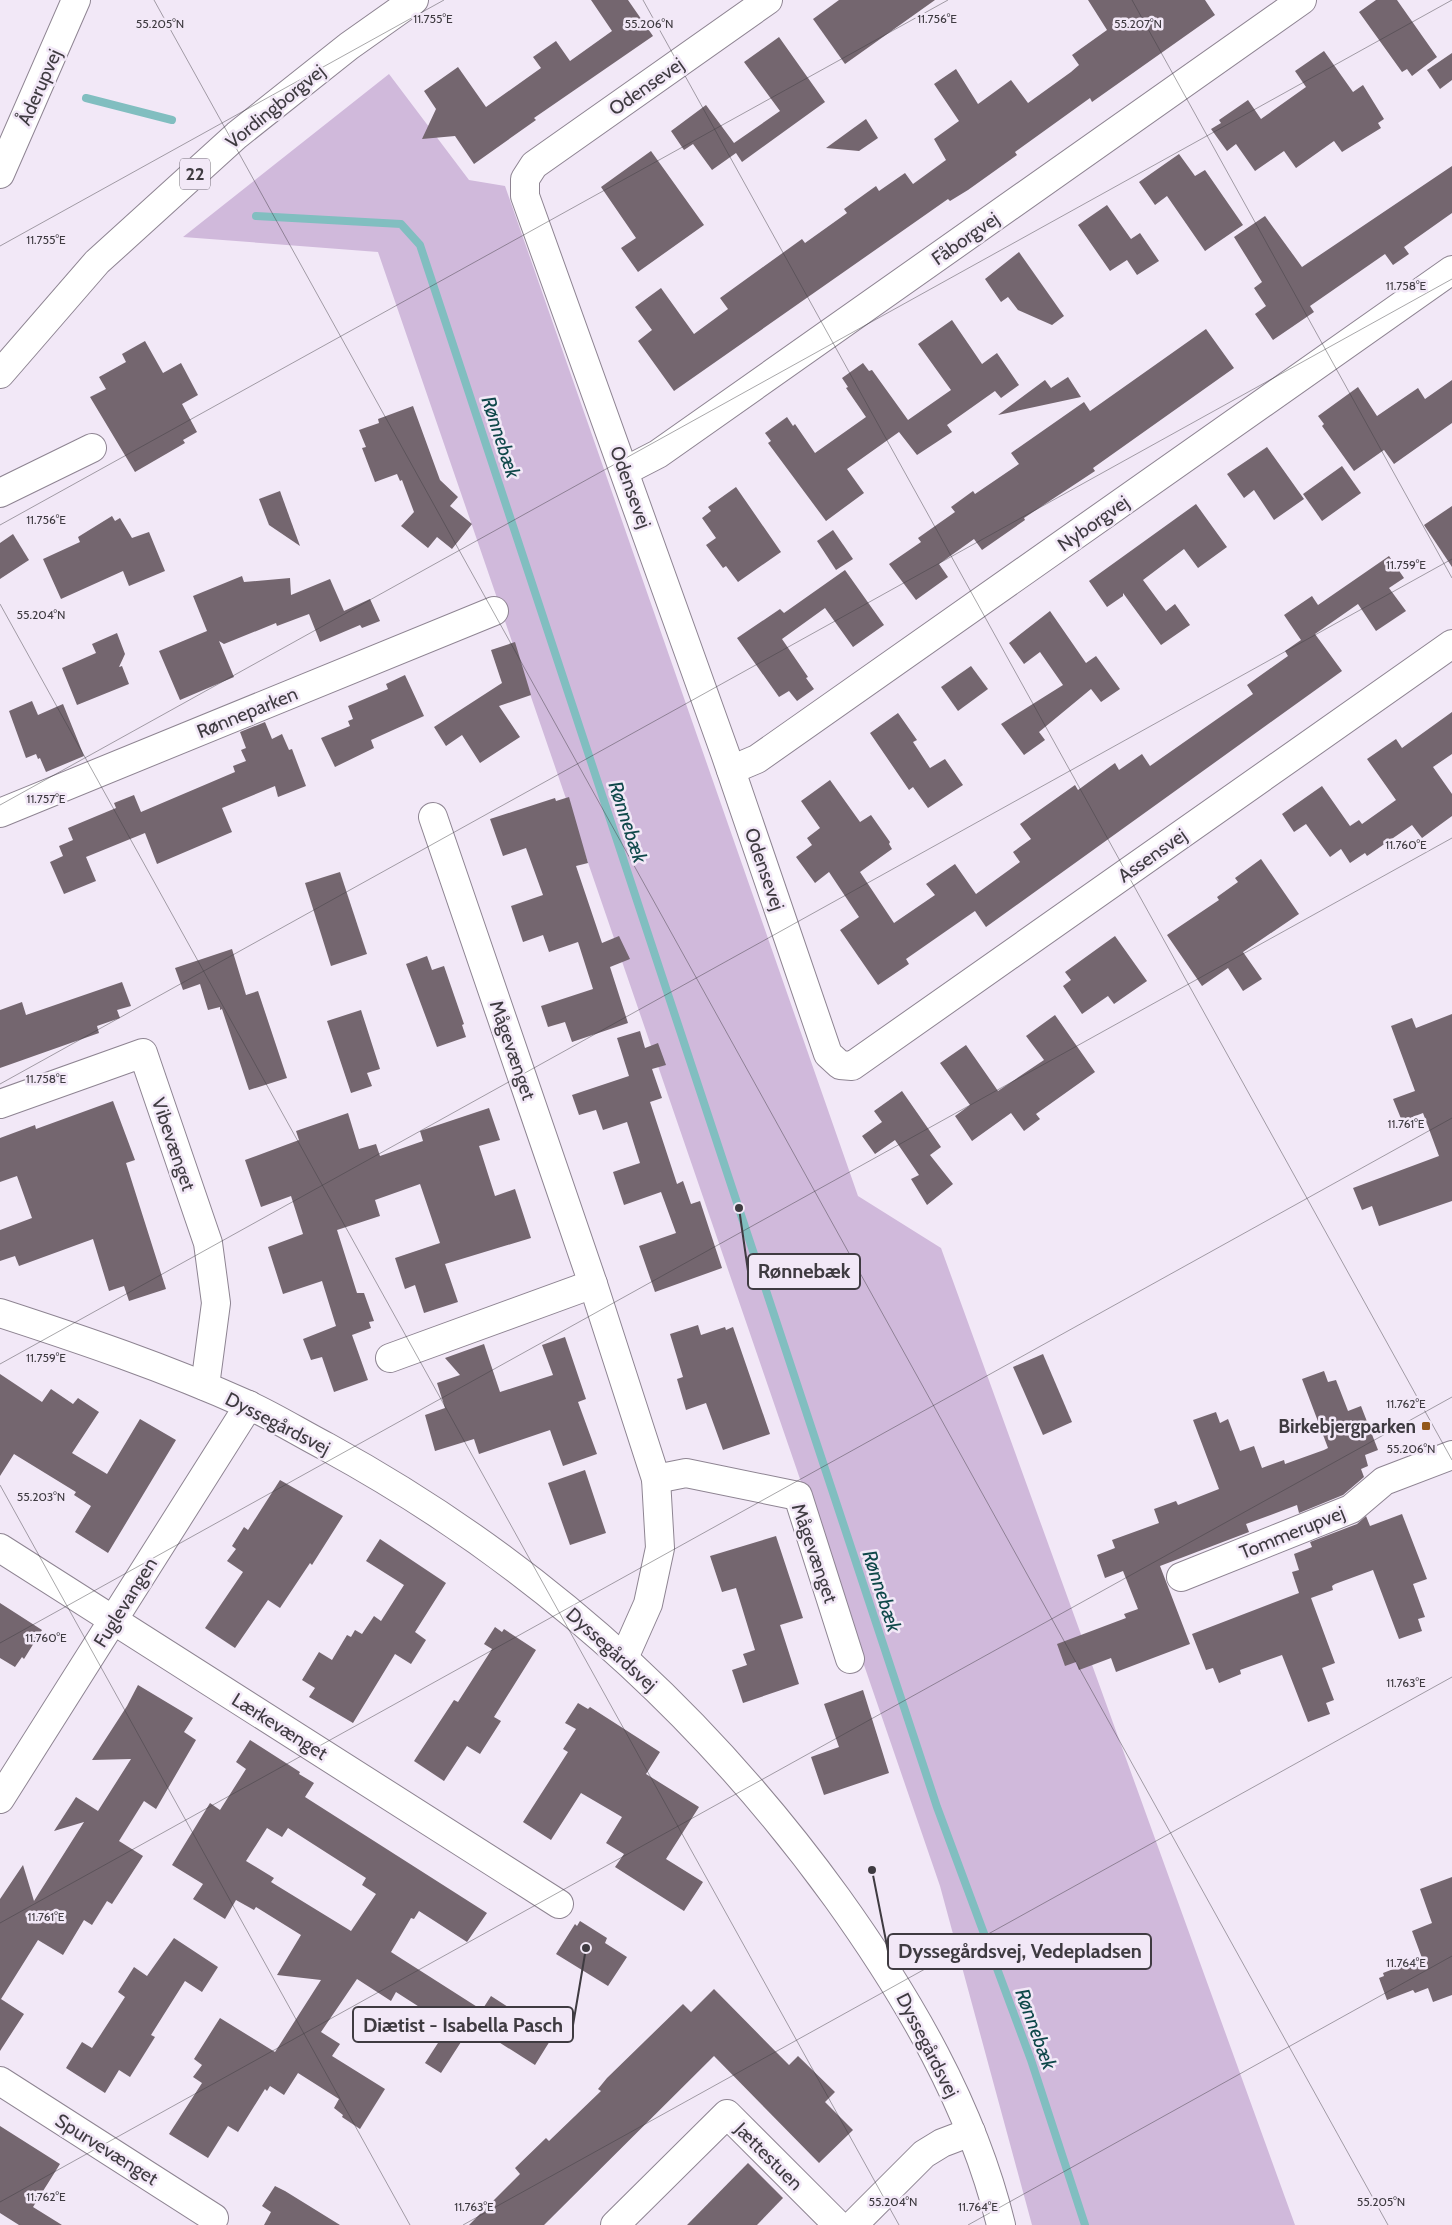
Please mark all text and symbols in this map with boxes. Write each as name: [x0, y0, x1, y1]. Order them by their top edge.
text: 11.755°E: [413, 11, 453, 26]
text: 11.756°E: [917, 11, 957, 26]
text: 55.205°N: [136, 16, 184, 31]
text: 55.206°N: [625, 16, 673, 31]
text: 55.207°N: [1114, 16, 1162, 31]
street label: Åderupvej: [12, 45, 66, 129]
street label: Odensevej: [605, 52, 688, 120]
street label: Vordingborgvej: [221, 60, 329, 153]
road number: 22: [180, 158, 210, 190]
street label: Fåborgvej: [927, 207, 1004, 270]
text: 11.755°E: [26, 232, 66, 247]
text: 11.758°E: [1386, 278, 1426, 293]
water label: Rønnebæk: [477, 393, 526, 482]
street label: Odensevej: [605, 443, 656, 531]
street label: Nyborgvej: [1053, 490, 1134, 556]
text: 11.756°E: [26, 512, 66, 527]
text: 11.759°E: [1386, 557, 1426, 572]
text: 55.204°N: [17, 607, 65, 622]
street label: Rønneparken: [193, 682, 301, 743]
water label: Rønnebæk: [604, 778, 653, 867]
text: 11.757°E: [26, 791, 66, 806]
street label: Assensvej: [1114, 823, 1191, 887]
street label: Odensevej: [740, 825, 789, 914]
text: 11.760°E: [1385, 837, 1427, 852]
street label: Mågevænget: [485, 997, 540, 1104]
text: 11.758°E: [26, 1071, 66, 1086]
street label: Vibevænget: [147, 1095, 200, 1194]
text: 11.761°E: [1388, 1116, 1425, 1131]
callout: Rønnebæk: [748, 1254, 860, 1289]
text: Rønnebæk: [758, 1259, 851, 1283]
text: 11.759°E: [26, 1350, 66, 1365]
street label: Dyssegårdsvej: [222, 1387, 334, 1460]
text: 11.762°E: [1386, 1396, 1426, 1411]
place label: Birkebjergparken: [1278, 1415, 1416, 1438]
marker: Birkebjergparken: [1420, 1420, 1432, 1432]
text: 55.206°N: [1387, 1441, 1435, 1456]
text: 55.203°N: [17, 1489, 65, 1504]
street label: Mågevænget: [787, 1500, 842, 1607]
street label: Tommerupvej: [1236, 1501, 1348, 1564]
water label: Rønnebæk: [858, 1547, 907, 1636]
street label: Fuglevangen: [89, 1553, 162, 1651]
street label: Dyssegårdsvej: [561, 1603, 662, 1696]
text: 11.760°E: [25, 1630, 67, 1645]
text: 11.763°E: [1386, 1675, 1426, 1690]
street label: Lærkevænget: [228, 1688, 332, 1765]
text: 11.761°E: [28, 1909, 65, 1924]
callout: Dyssegårdsvej, Vedepladsen: [888, 1934, 1151, 1969]
text: Dyssegårdsvej, Vedepladsen: [898, 1939, 1142, 1963]
text: 11.764°E: [1386, 1955, 1426, 1970]
water label: Rønnebæk: [1010, 1985, 1062, 2074]
street label: Dyssegårdsvej: [891, 1989, 964, 2101]
callout: Diætist - Isabella Pasch: [353, 2007, 573, 2042]
text: Diætist - Isabella Pasch: [363, 2013, 563, 2037]
street label: Spurvevænget: [51, 2109, 163, 2190]
street label: Jættestuen: [729, 2117, 807, 2195]
text: 11.762°E: [26, 2189, 66, 2204]
text: 55.204°N: [869, 2194, 917, 2209]
text: 55.205°N: [1357, 2194, 1405, 2209]
text: 11.763°E: [454, 2199, 494, 2214]
text: 11.764°E: [958, 2199, 998, 2214]

